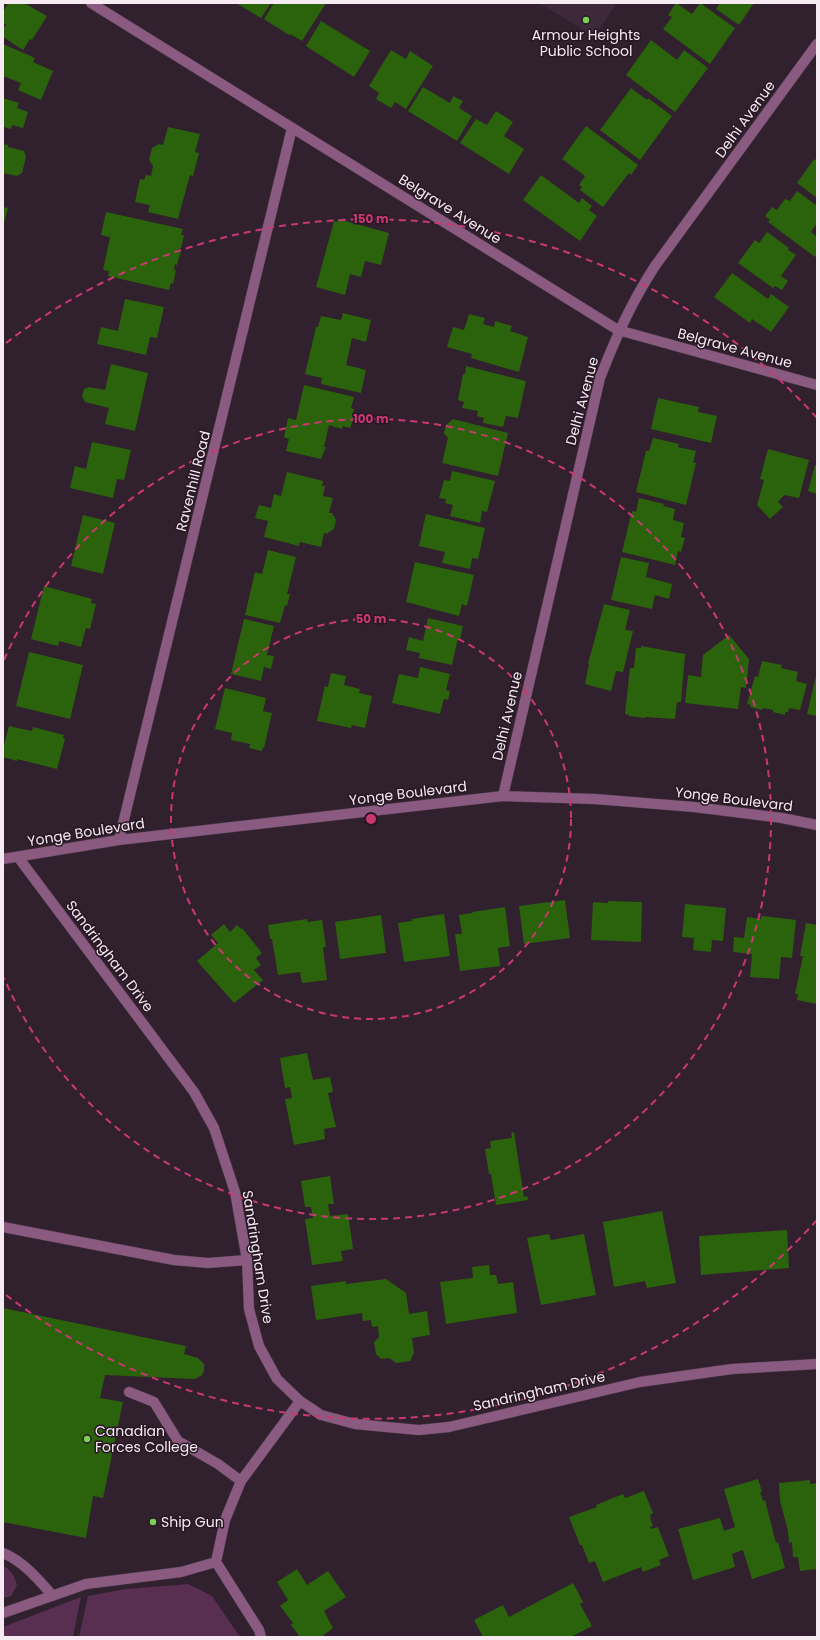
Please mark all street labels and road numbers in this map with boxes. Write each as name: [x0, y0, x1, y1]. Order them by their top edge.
street label: Delhi Avenue: [710, 76, 780, 162]
street label: Belgrave Avenue: [395, 169, 505, 249]
street label: Belgrave Avenue: [676, 323, 795, 373]
street label: Delhi Avenue: [561, 354, 603, 447]
street label: Ravenhill Road: [171, 429, 215, 533]
street label: Delhi Avenue: [487, 669, 527, 762]
street label: Yonge Boulevard: [348, 776, 468, 810]
street label: Yonge Boulevard: [674, 782, 794, 816]
street label: Yonge Boulevard: [26, 813, 146, 851]
street label: Sandringham Drive: [61, 896, 159, 1016]
street label: Sandringham Drive: [238, 1189, 278, 1325]
street label: Sandringham Drive: [471, 1366, 607, 1416]

